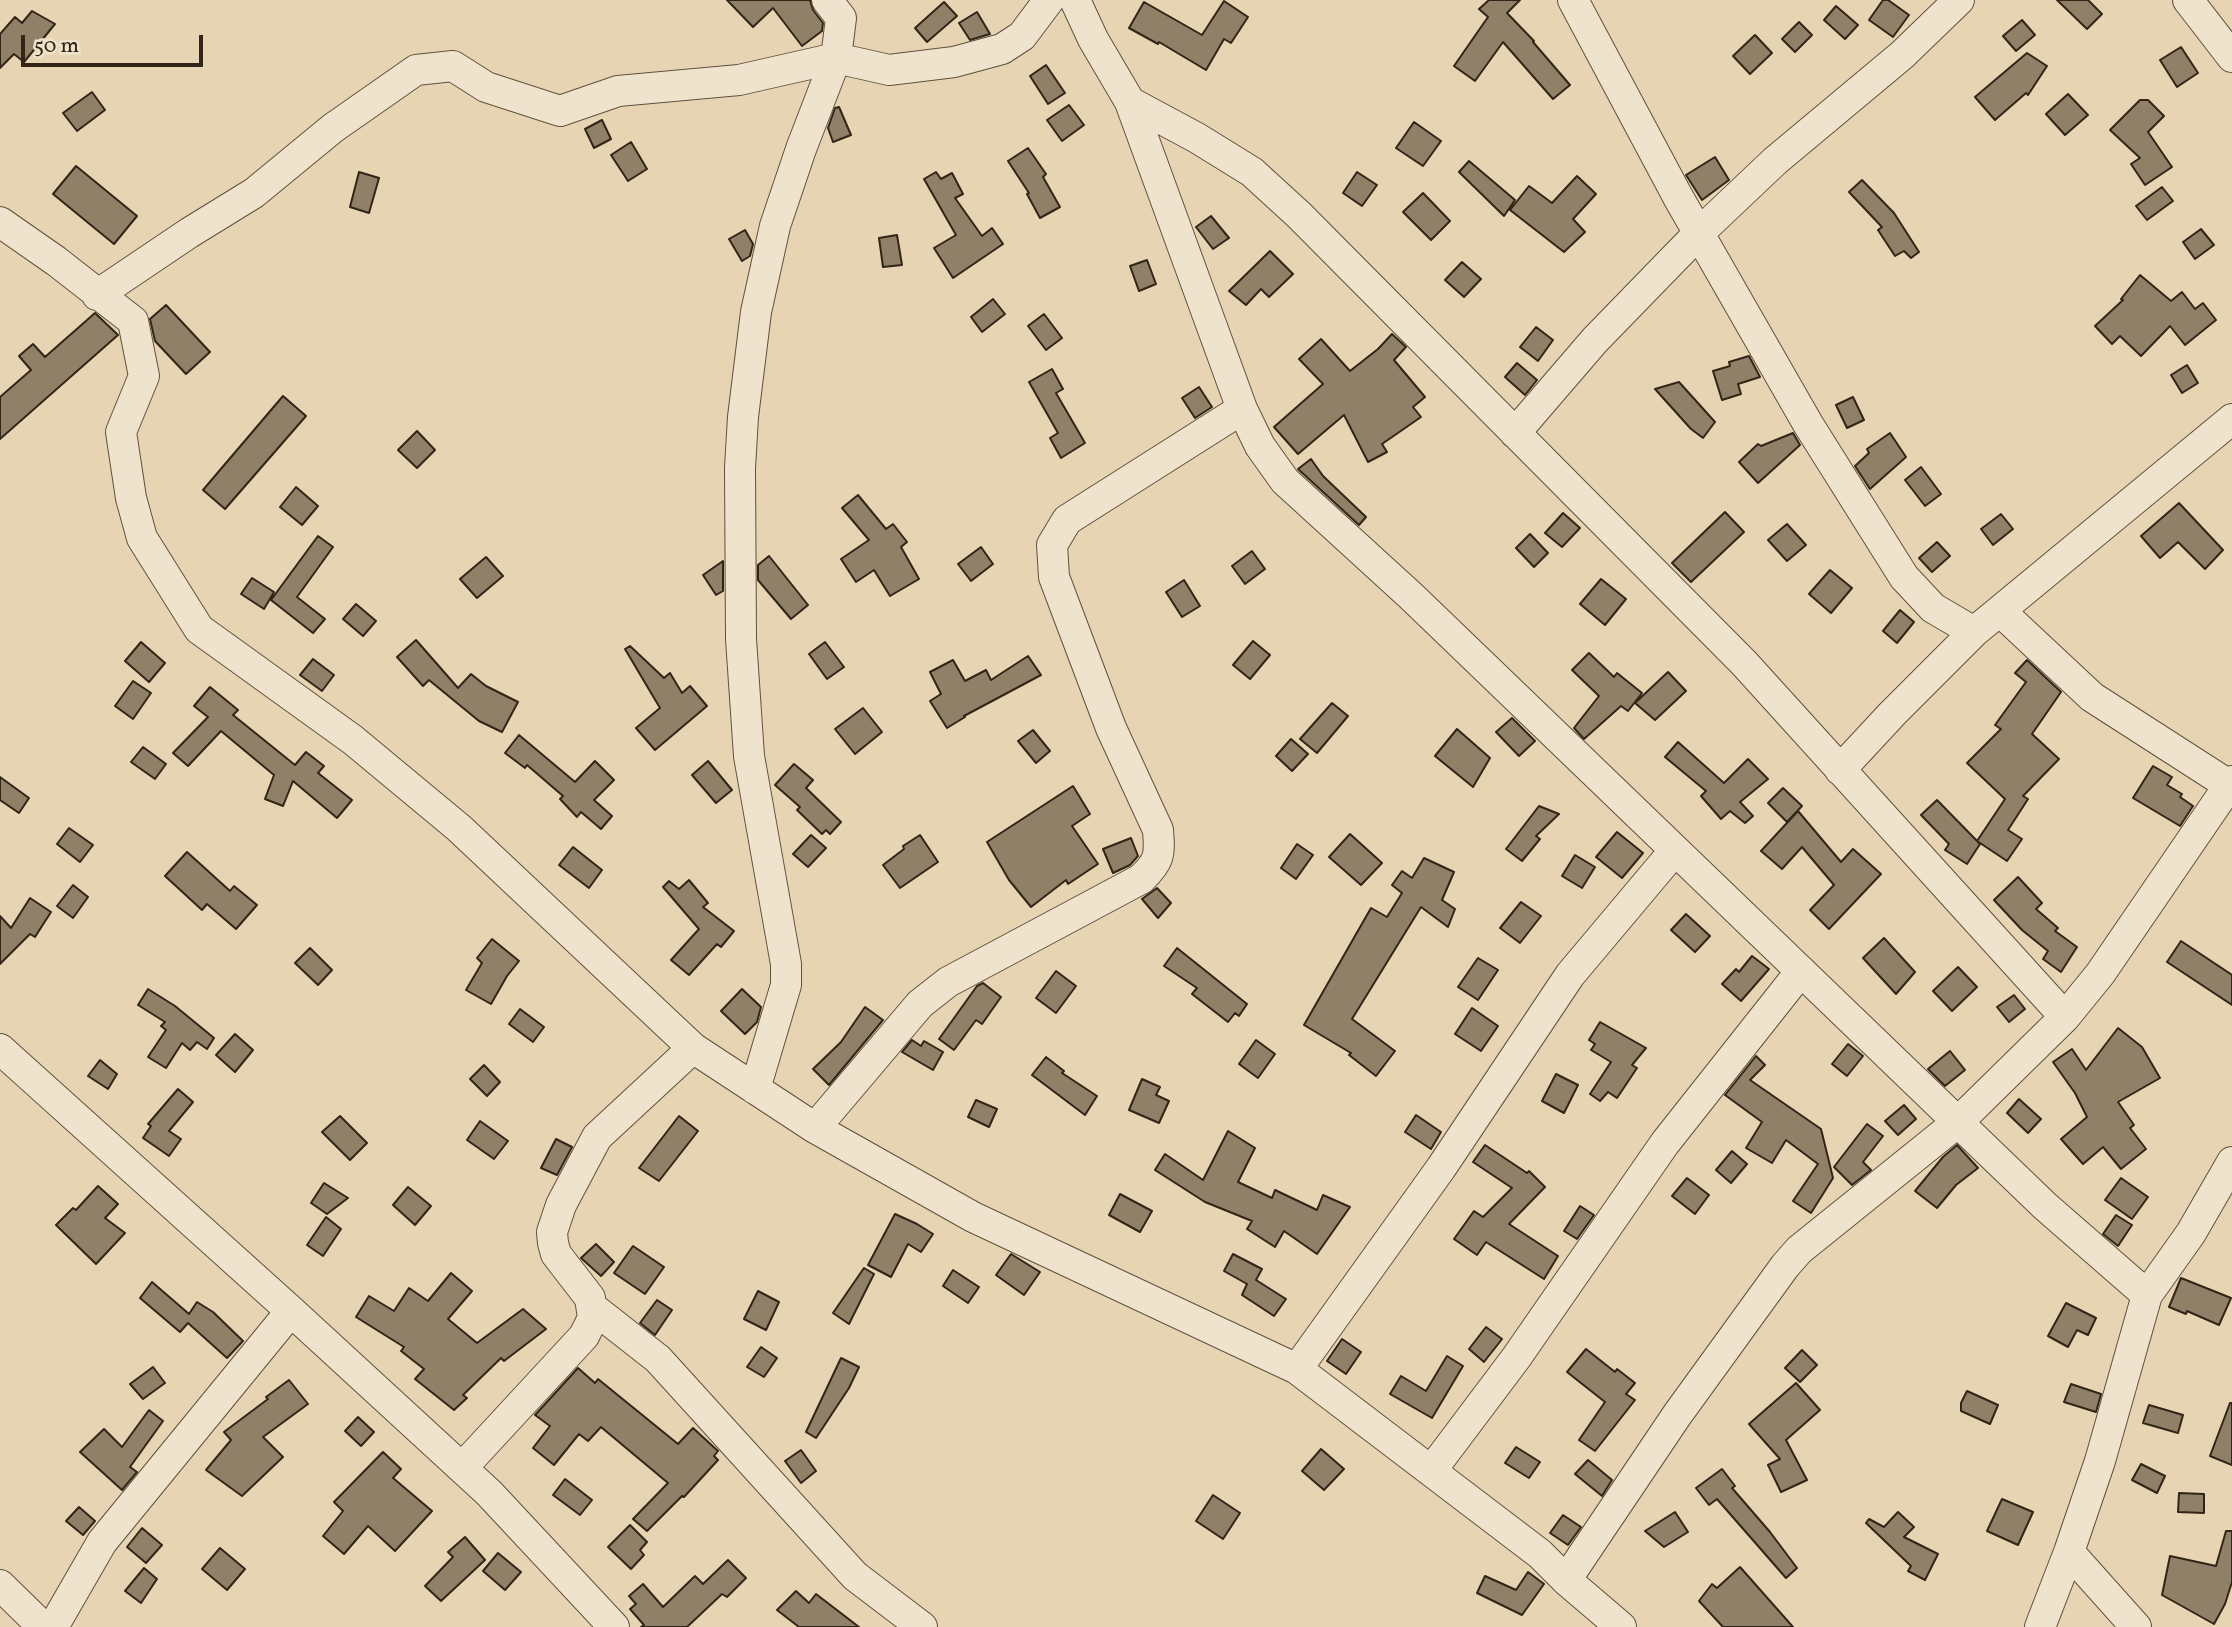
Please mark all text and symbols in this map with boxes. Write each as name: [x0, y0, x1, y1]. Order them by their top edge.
scale bar: [24, 21, 206, 65]
text: 50 m: [34, 32, 79, 61]

